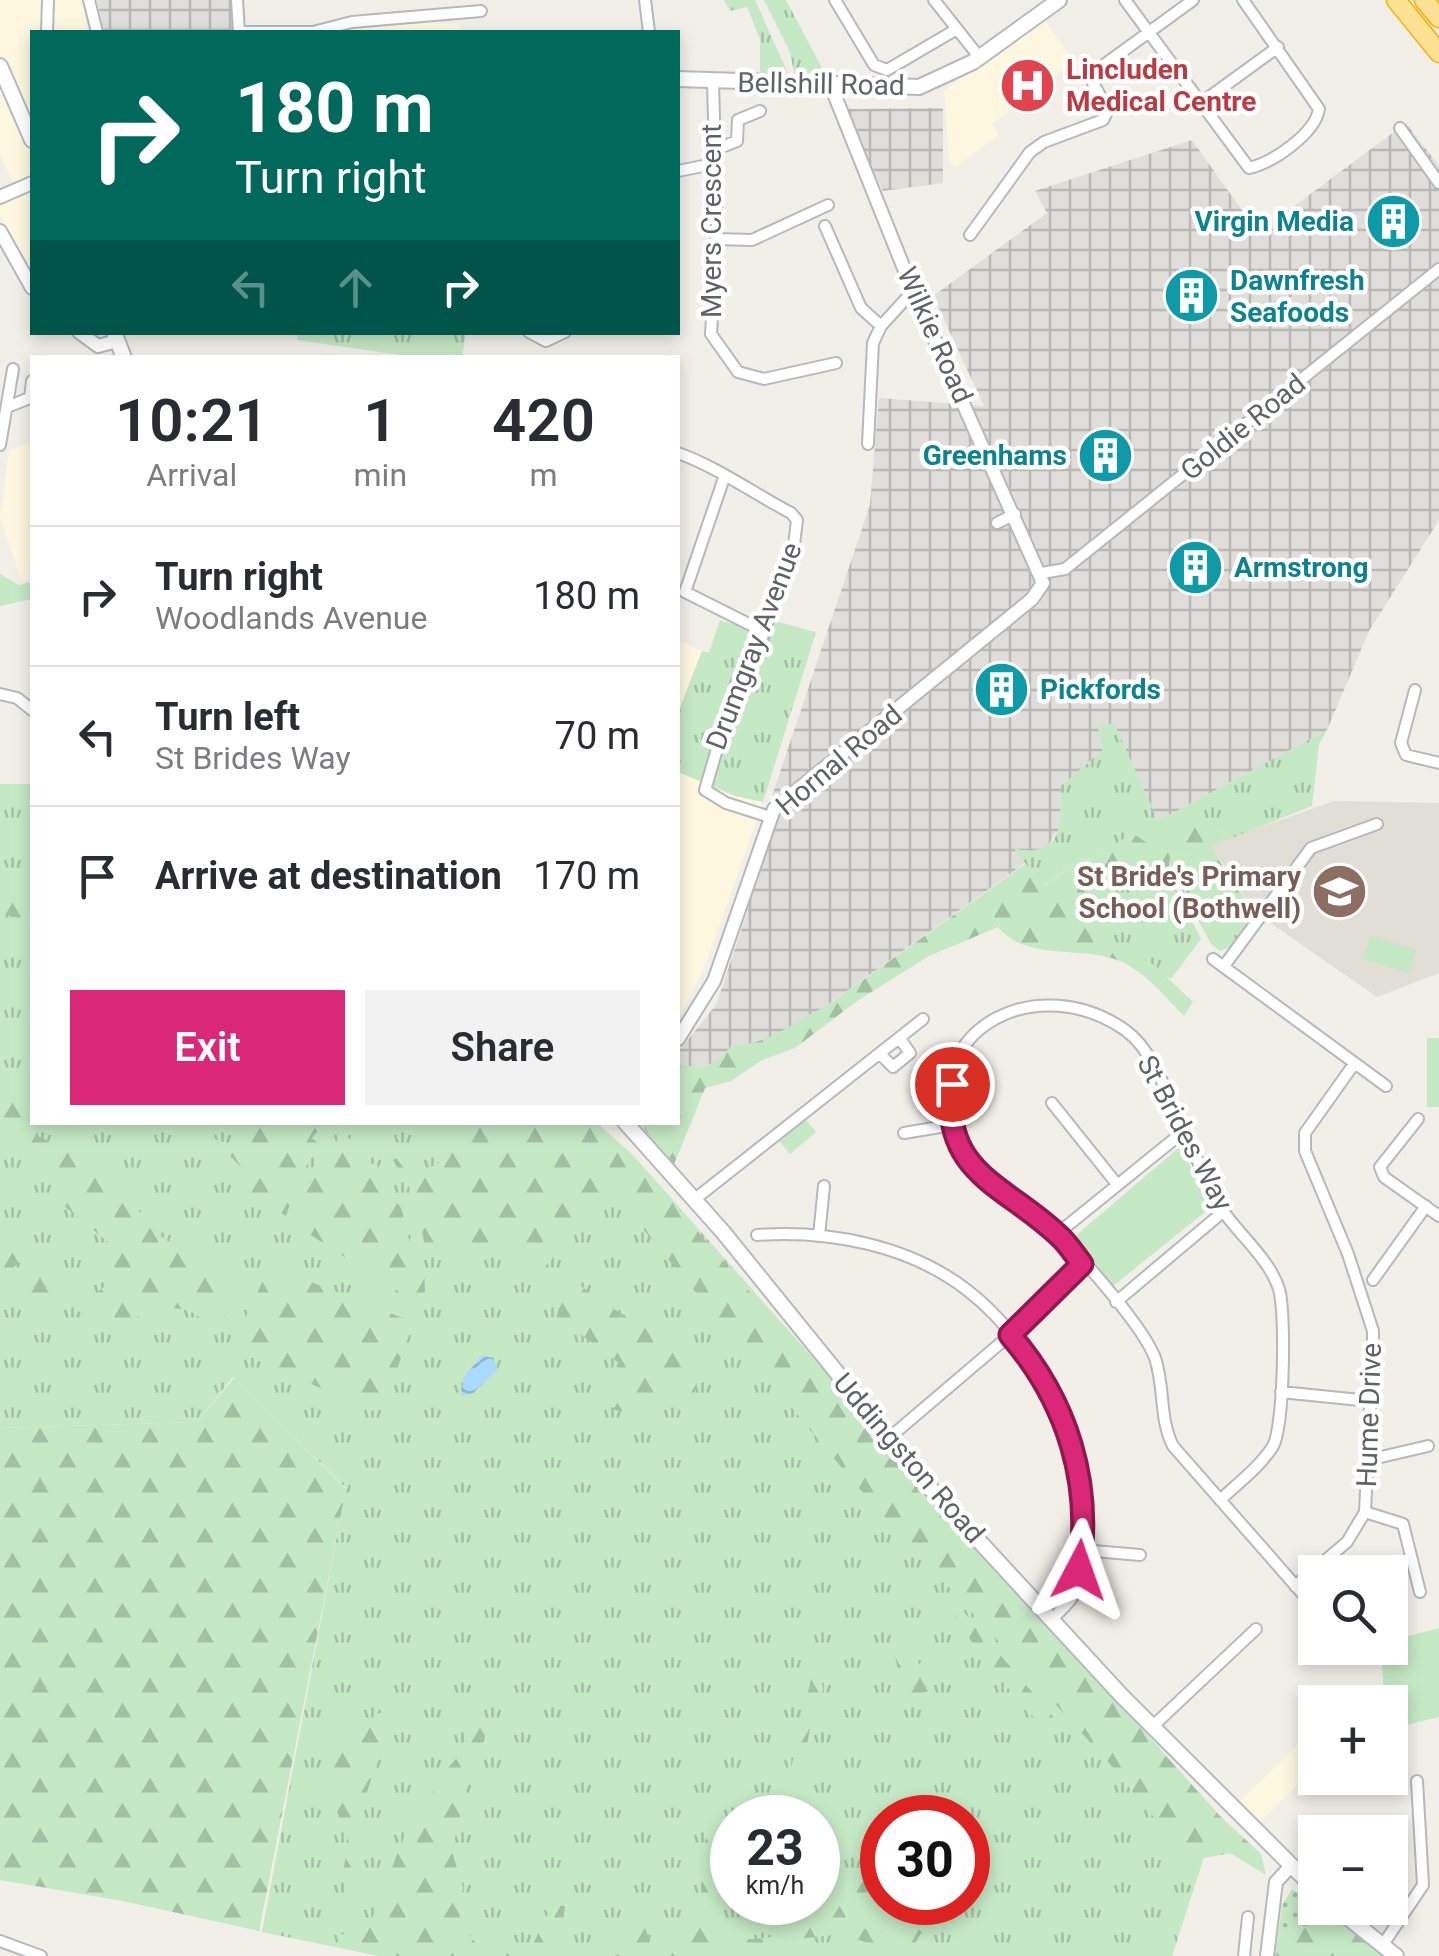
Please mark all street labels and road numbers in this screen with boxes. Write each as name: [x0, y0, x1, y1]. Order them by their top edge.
street label: Bellshill Road: [737, 66, 905, 102]
street label: Myers Crescent: [695, 124, 728, 318]
street label: Wilkie Road: [890, 262, 980, 408]
street label: Goldie Road: [1174, 367, 1312, 487]
street label: Drumgray Avenue: [699, 538, 809, 754]
street label: Hornal Road: [769, 698, 909, 822]
street label: St Brides Way: [1130, 1050, 1240, 1216]
street label: Hume Drive: [1350, 1342, 1388, 1488]
street label: Uddingston Road: [826, 1367, 992, 1549]

